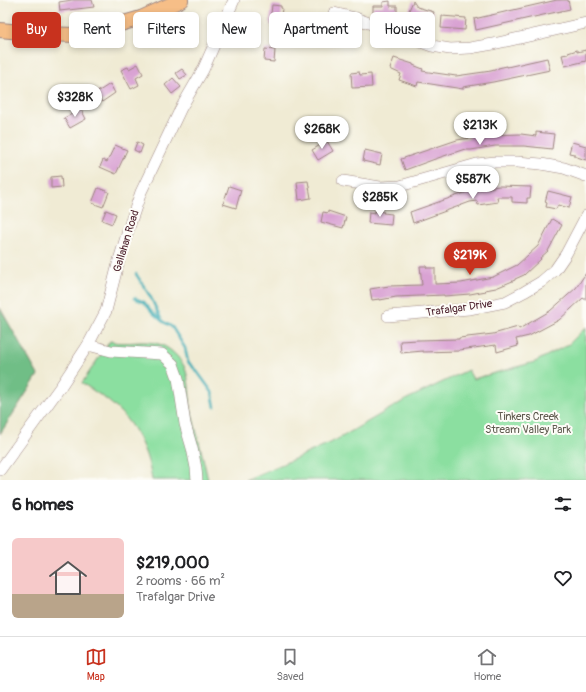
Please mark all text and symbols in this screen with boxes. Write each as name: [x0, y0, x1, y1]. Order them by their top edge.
chip: Buy: [12, 12, 61, 48]
chip: Rent: [69, 12, 125, 48]
chip: Filters: [133, 12, 199, 48]
chip: New: [207, 12, 261, 48]
chip: Apartment: [269, 12, 362, 48]
chip: House: [370, 12, 435, 48]
pin: $328K: [47, 84, 103, 118]
text: $328K: [57, 89, 93, 105]
pin: $213K: [452, 112, 508, 146]
pin: $268K: [294, 116, 350, 150]
text: $213K: [463, 117, 497, 133]
text: $268K: [304, 121, 340, 137]
pin: $587K: [445, 166, 501, 200]
text: $587K: [455, 171, 491, 187]
pin: $285K: [352, 184, 408, 218]
text: $285K: [362, 189, 398, 205]
street label: Gallahan Road: [110, 208, 142, 274]
pin: $219K: [442, 242, 498, 276]
text: $219K: [453, 247, 487, 263]
street label: Trafalgar Drive: [425, 297, 494, 319]
park label: Tinkers Creek Stream Valley Park: [485, 410, 571, 436]
icon: filters: [552, 493, 574, 515]
text: 6 homes: [12, 494, 73, 515]
text: $219,000: [136, 552, 209, 573]
icon: home: [44, 554, 92, 602]
icon: heart: [552, 567, 574, 589]
text: 2 rooms · 66 m²: [136, 573, 225, 589]
text: Trafalgar Drive: [136, 589, 215, 605]
tab: Map: [85, 646, 107, 683]
tab: Saved: [276, 646, 304, 683]
tab: Home: [473, 646, 501, 683]

